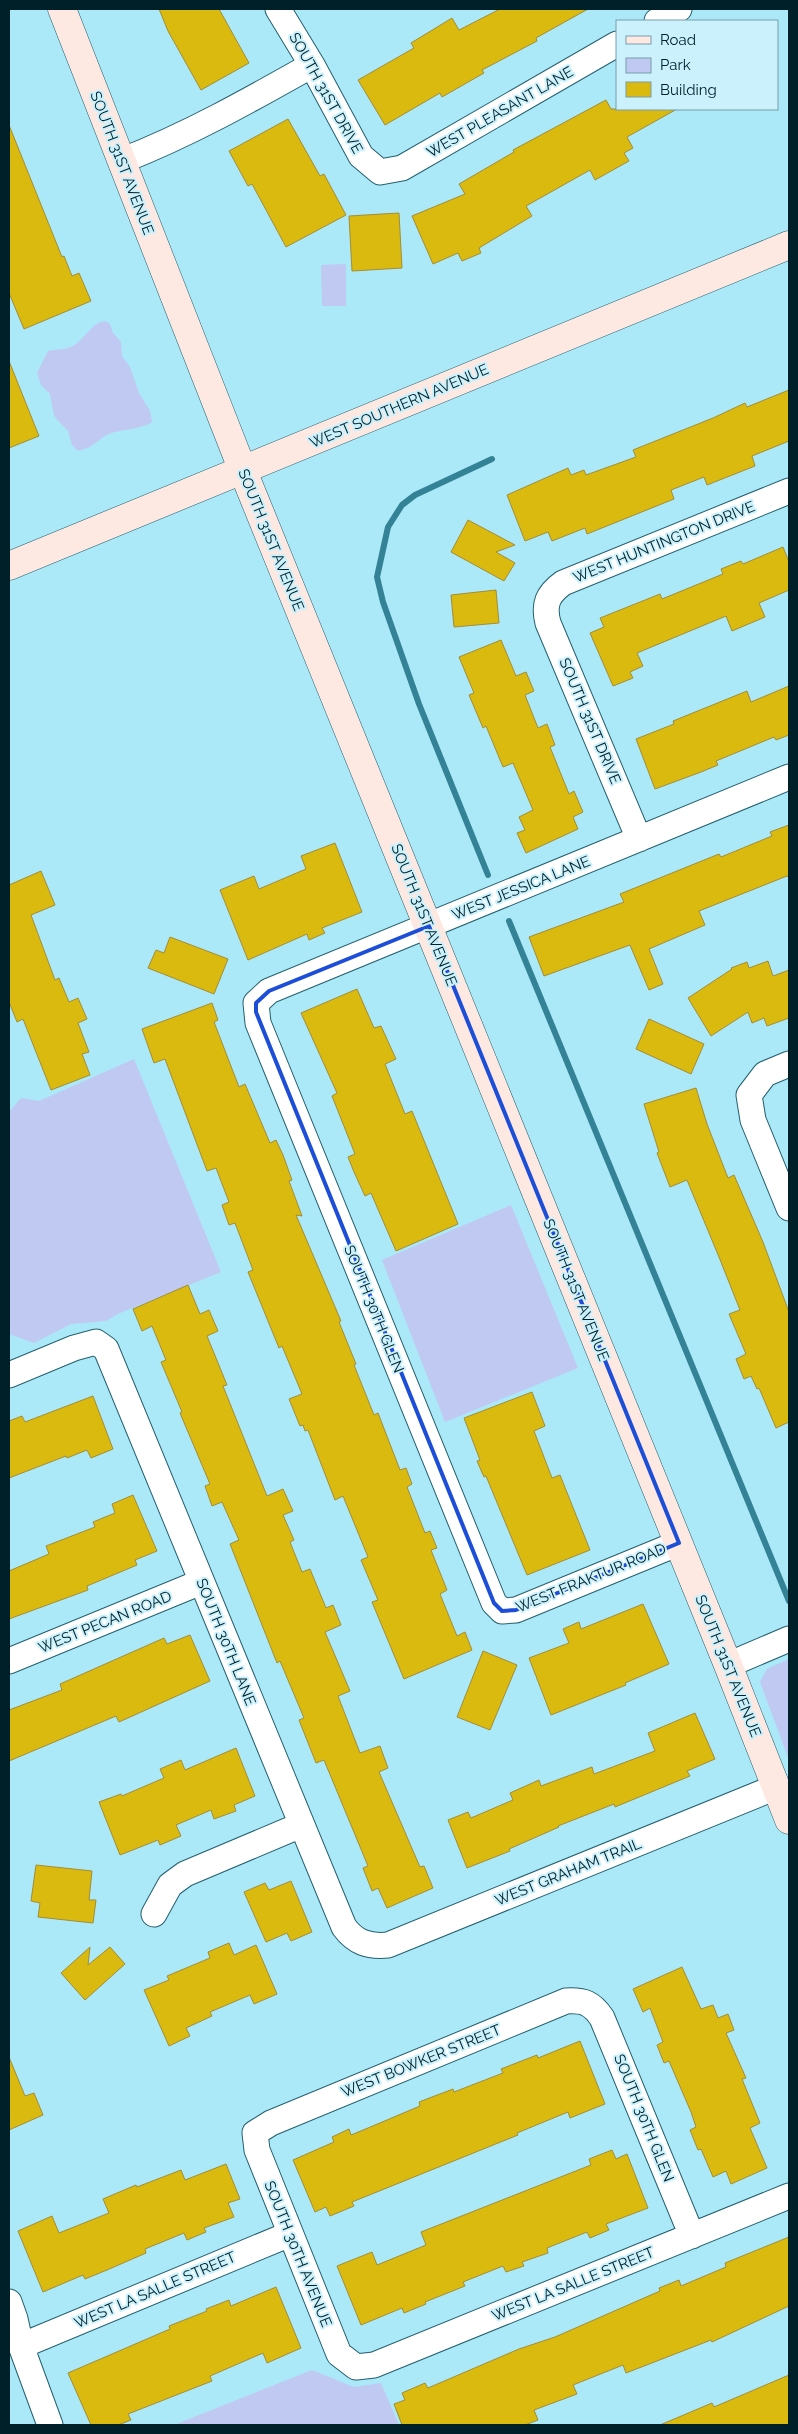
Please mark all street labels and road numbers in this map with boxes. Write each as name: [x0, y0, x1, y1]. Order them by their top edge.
street label: SOUTH 31ST DRIVE: [285, 29, 367, 157]
street label: WEST PLEASANT LANE: [423, 63, 577, 161]
street label: SOUTH 31ST AVENUE: [86, 89, 158, 237]
street label: WEST SOUTHERN AVENUE: [307, 360, 491, 452]
street label: SOUTH 31ST AVENUE: [234, 466, 308, 614]
street label: WEST HUNTINGTON DRIVE: [571, 497, 757, 587]
street label: SOUTH 31ST DRIVE: [555, 655, 625, 787]
street label: SOUTH 31ST AVENUE: [387, 841, 461, 989]
street label: WEST JESSICA LANE: [449, 852, 593, 924]
street label: SOUTH 31ST AVENUE: [539, 1216, 613, 1364]
street label: SOUTH 30TH GLEN: [340, 1242, 408, 1376]
street label: WEST FRAKTUR ROAD: [513, 1540, 669, 1616]
street label: SOUTH 30TH LANE: [192, 1576, 260, 1708]
street label: WEST PECAN ROAD: [36, 1587, 174, 1657]
street label: SOUTH 31ST AVENUE: [691, 1592, 765, 1740]
street label: WEST GRAHAM TRAIL: [492, 1834, 644, 1910]
street label: WEST BOWKER STREET: [338, 2021, 504, 2101]
street label: SOUTH 30TH GLEN: [610, 2051, 678, 2185]
street label: SOUTH 30TH AVENUE: [260, 2178, 336, 2330]
street label: WEST LA SALLE STREET: [489, 2243, 657, 2325]
street label: WEST LA SALLE STREET: [72, 2248, 238, 2332]

